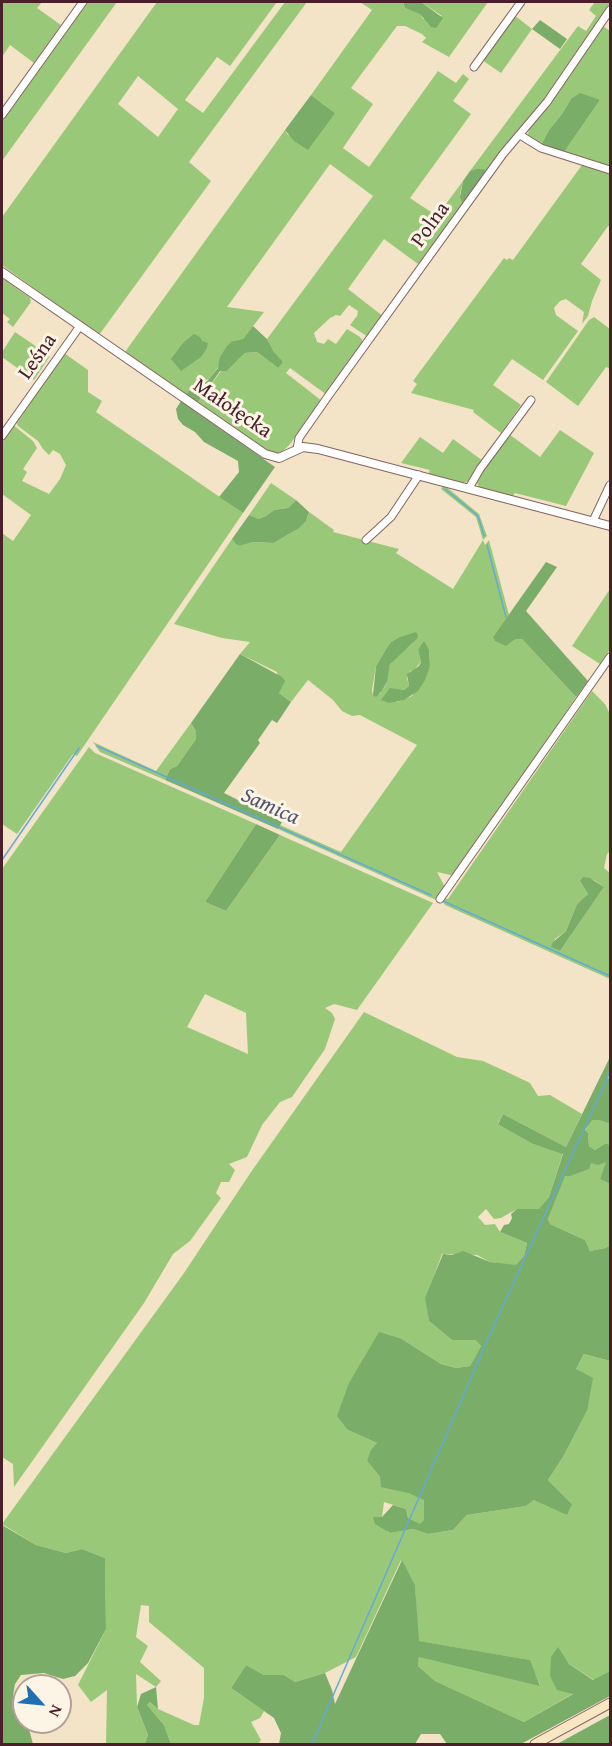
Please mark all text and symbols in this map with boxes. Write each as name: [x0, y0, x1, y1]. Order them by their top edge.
street label: Polna: [406, 198, 456, 252]
street label: Leśna: [13, 329, 63, 385]
street label: Małołęcka: [188, 374, 276, 444]
water label: Samica: [237, 783, 303, 831]
north arrow: [12, 1674, 72, 1734]
text: N: [43, 1701, 69, 1721]

